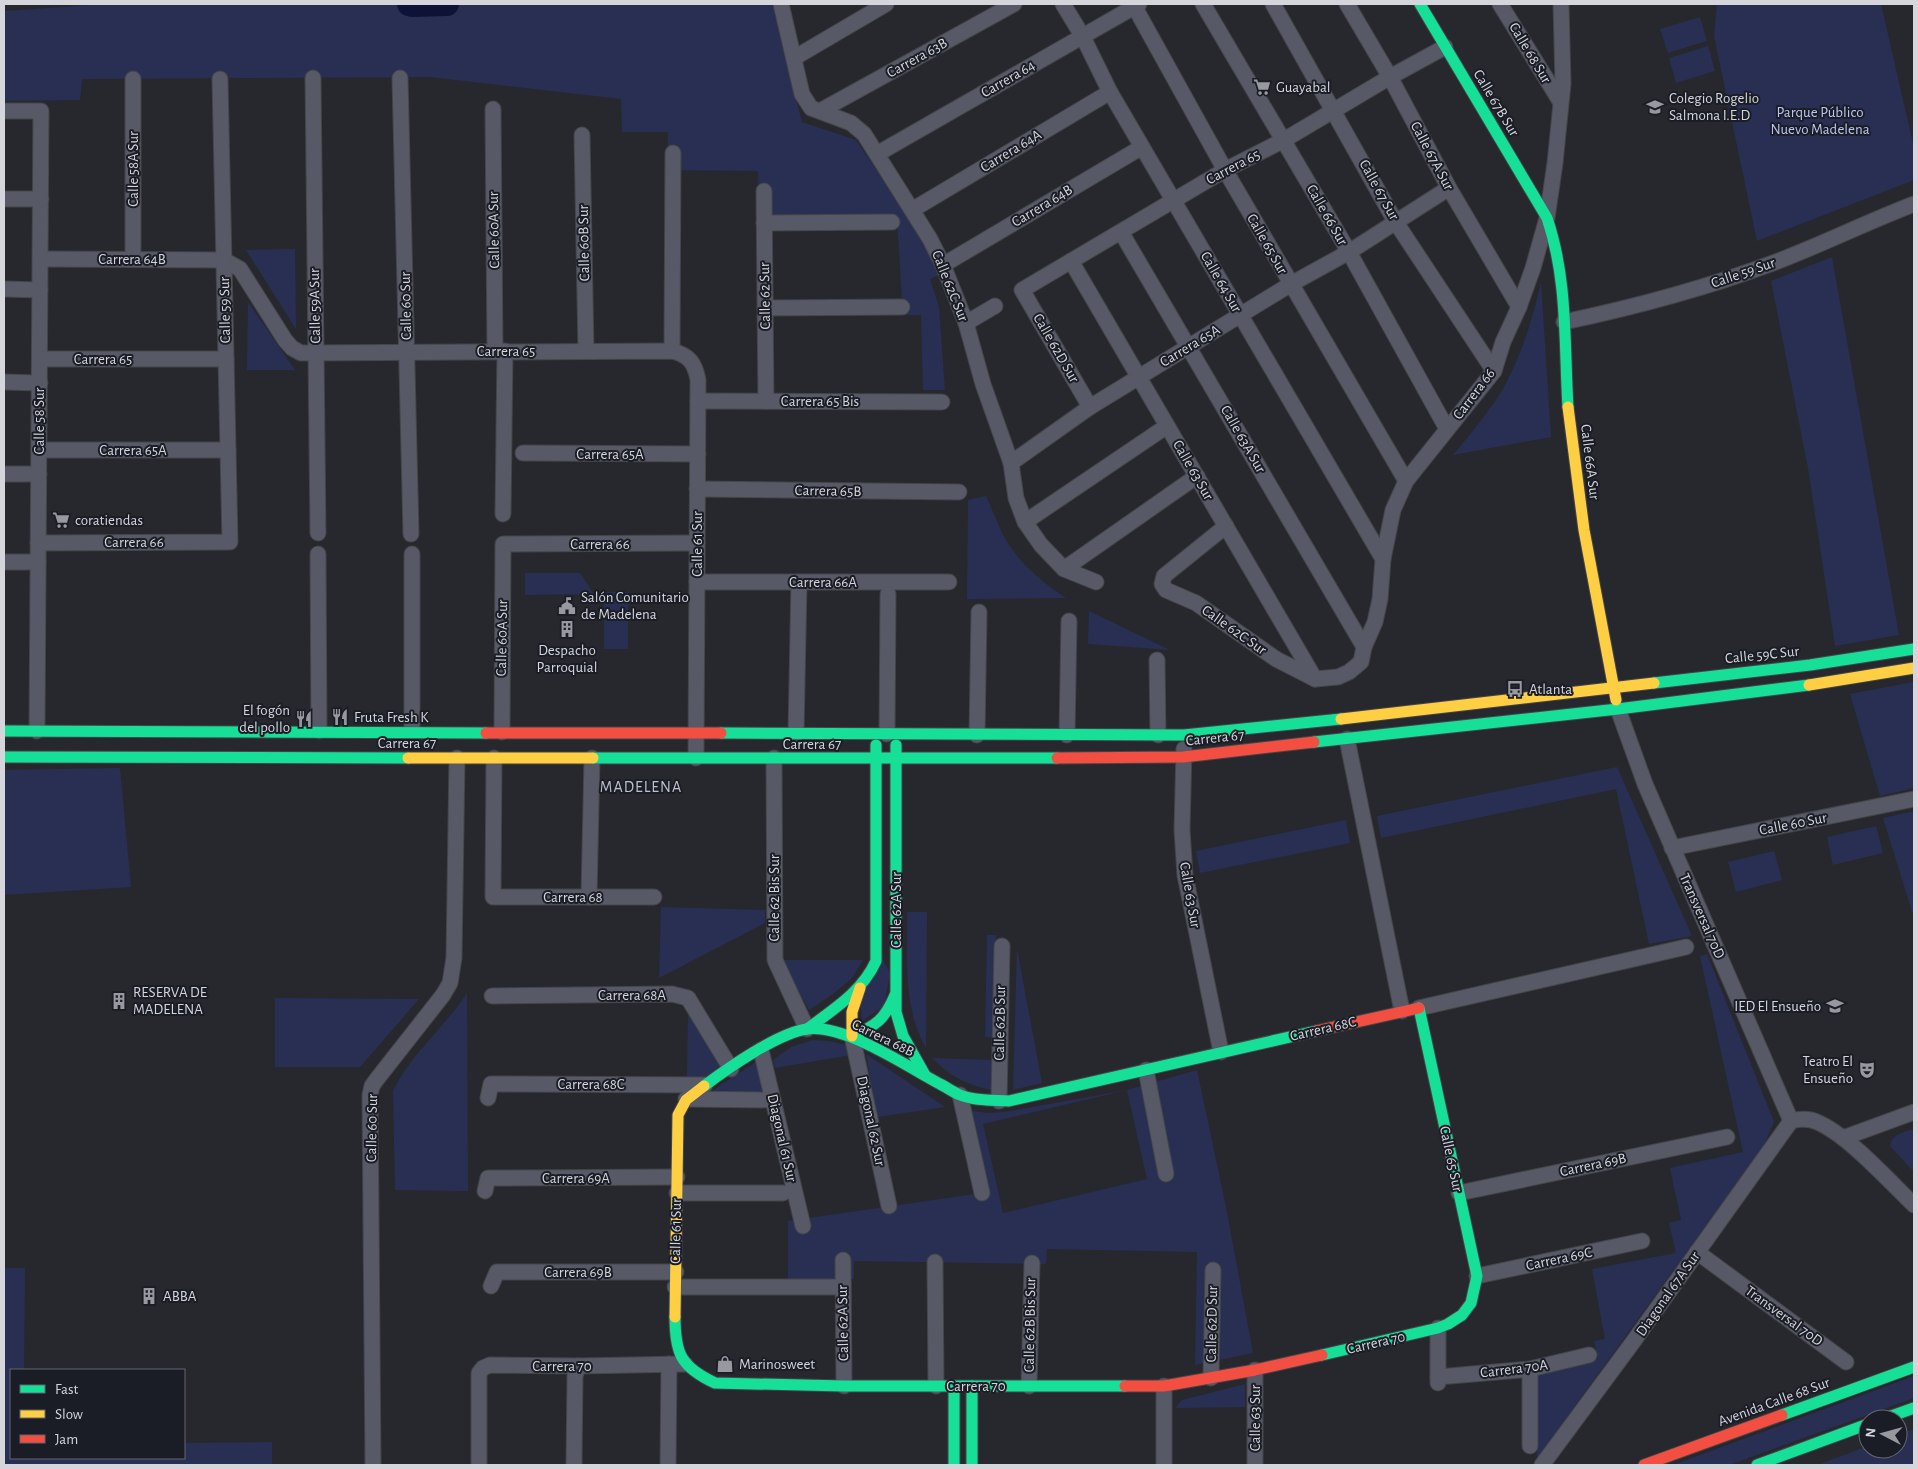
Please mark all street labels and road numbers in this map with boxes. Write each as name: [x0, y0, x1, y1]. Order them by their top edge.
street label: Calle 68 Sur: [1506, 20, 1554, 86]
street label: Carrera 63B: [884, 35, 950, 81]
street label: Carrera 64: [978, 58, 1038, 100]
street label: Calle 67B Sur: [1470, 67, 1522, 139]
street label: Calle 67A Sur: [1408, 119, 1456, 193]
street label: Carrera 64A: [978, 127, 1044, 175]
street label: Calle 58A Sur: [126, 131, 141, 207]
street label: Carrera 65: [1204, 147, 1262, 187]
street label: Calle 67 Sur: [1356, 157, 1402, 223]
street label: Carrera 64B: [1009, 182, 1075, 230]
street label: Calle 66 Sur: [1304, 182, 1350, 248]
street label: Calle 60A Sur: [486, 191, 502, 269]
street label: Calle 60B Sur: [576, 204, 592, 281]
street label: Calle 65 Sur: [1244, 211, 1290, 277]
street label: Calle 62C Sur: [929, 248, 971, 324]
street label: Calle 64 Sur: [1198, 249, 1244, 315]
street label: Carrera 64B: [98, 252, 166, 267]
street label: Calle 59 Sur: [1709, 255, 1777, 291]
street label: Calle 62 Sur: [757, 262, 773, 330]
street label: Calle 59A Sur: [307, 268, 323, 344]
street label: Calle 60 Sur: [398, 272, 414, 340]
street label: Calle 59 Sur: [217, 276, 233, 344]
street label: Calle 62D Sur: [1030, 311, 1082, 385]
street label: Carrera 65A: [1157, 322, 1223, 370]
street label: Carrera 65: [477, 344, 535, 359]
street label: Carrera 65: [74, 352, 132, 367]
street label: Carrera 66: [1450, 366, 1498, 422]
street label: Calle 58 Sur: [32, 387, 47, 454]
street label: Carrera 65 Bis: [781, 394, 859, 409]
street label: Calle 63A Sur: [1218, 403, 1268, 475]
street label: Calle 66A Sur: [1578, 423, 1602, 501]
street label: Calle 63 Sur: [1170, 437, 1216, 503]
street label: Carrera 65A: [99, 443, 167, 458]
street label: Carrera 65A: [576, 447, 644, 462]
street label: Carrera 65B: [795, 483, 861, 499]
street label: Calle 61 Sur: [690, 511, 705, 577]
street label: Carrera 66: [104, 535, 164, 550]
street label: Carrera 66: [570, 537, 630, 552]
street label: Carrera 66A: [789, 575, 857, 590]
street label: Calle 60A Sur: [494, 599, 510, 677]
street label: Calle 62C Sur: [1199, 602, 1269, 658]
street label: Calle 59C Sur: [1724, 644, 1800, 666]
street label: Carrera 67: [1185, 727, 1245, 749]
street label: Carrera 67: [378, 736, 436, 751]
street label: Carrera 67: [783, 737, 841, 752]
street label: Calle 60 Sur: [1758, 810, 1828, 838]
street label: Calle 62 Bis Sur: [767, 854, 782, 942]
street label: Calle 63 Sur: [1177, 861, 1203, 929]
street label: Transversal 70D: [1677, 871, 1728, 961]
street label: Calle 62A Sur: [889, 872, 904, 948]
street label: Carrera 68: [543, 890, 603, 905]
street label: Calle 62B Sur: [992, 985, 1008, 1061]
street label: Carrera 68A: [598, 988, 666, 1003]
street label: Carrera 68C: [1289, 1014, 1358, 1044]
street label: Carrera 68B: [849, 1016, 917, 1060]
street label: Diagonal 62 Sur: [854, 1075, 888, 1167]
street label: Carrera 68C: [557, 1077, 625, 1092]
street label: Diagonal 61 Sur: [765, 1093, 799, 1184]
street label: Calle 60 Sur: [364, 1094, 380, 1162]
street label: Calle 65 Sur: [1437, 1125, 1465, 1193]
street label: Carrera 69B: [1558, 1151, 1628, 1179]
street label: Carrera 69A: [542, 1171, 610, 1186]
street label: Calle 61 Sur: [668, 1198, 684, 1264]
street label: Carrera 69C: [1525, 1245, 1594, 1273]
street label: Diagonal 67A Sur: [1633, 1249, 1703, 1339]
street label: Carrera 69B: [544, 1265, 612, 1280]
street label: Calle 62B Bis Sur: [1022, 1277, 1038, 1373]
street label: Transversal 70D: [1743, 1283, 1826, 1349]
street label: Calle 62A Sur: [835, 1285, 851, 1361]
street label: Calle 62D Sur: [1204, 1285, 1220, 1363]
street label: Carrera 70: [1345, 1329, 1407, 1357]
street label: Carrera 70A: [1479, 1357, 1549, 1381]
street label: Carrera 70: [532, 1359, 592, 1374]
street label: Avenida Calle 68 Sur: [1716, 1375, 1832, 1429]
street label: Carrera 70: [946, 1379, 1006, 1394]
street label: Calle 63 Sur: [1248, 1385, 1263, 1451]

